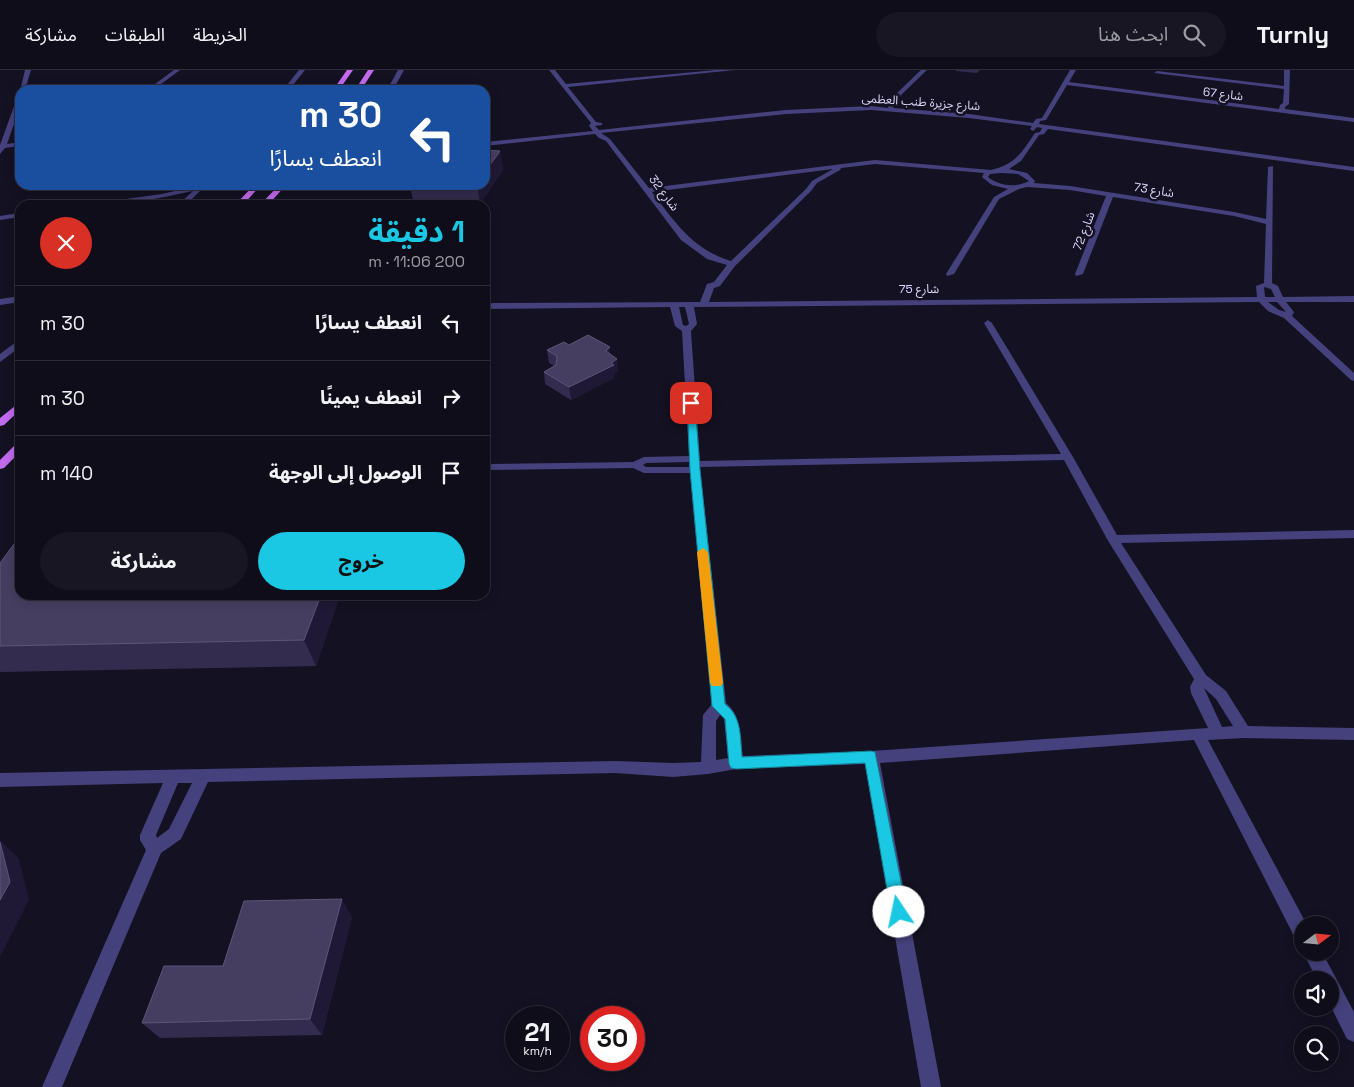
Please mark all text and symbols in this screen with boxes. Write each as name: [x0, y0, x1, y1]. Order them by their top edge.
search box: [876, 12, 1226, 57]
text: Turnly: [1256, 19, 1329, 50]
icon: search: [1180, 21, 1208, 49]
text: ابحث هنا: [1098, 22, 1168, 47]
text: مشاركة: [25, 23, 77, 46]
text: الطبقات: [105, 23, 165, 46]
text: الخريطة: [193, 23, 247, 46]
street label: شارع 67: [1202, 84, 1244, 105]
street label: شارع جزيرة طنب العظمى: [861, 90, 981, 115]
text: 30 m: [299, 93, 382, 137]
icon: left: [400, 105, 465, 170]
text: انعطف يسارًا: [270, 144, 382, 172]
street label: شارع 32: [644, 172, 683, 215]
street label: شارع 73: [1133, 179, 1175, 202]
street label: شارع 72: [1069, 209, 1100, 253]
text: 1 دقيقة: [368, 212, 465, 251]
button: close: [40, 217, 92, 269]
text: 200 m · 11:06: [368, 251, 465, 272]
street label: شارع 75: [899, 281, 939, 298]
icon: left: [437, 309, 465, 337]
text: انعطف يسارًا: [315, 310, 422, 335]
text: 30 m: [40, 311, 85, 336]
pin: [670, 382, 712, 424]
icon: right: [437, 384, 465, 412]
text: انعطف يمينًا: [320, 385, 422, 410]
text: 30 m: [40, 386, 85, 411]
icon: arrive: [677, 389, 705, 417]
icon: arrive: [437, 459, 465, 487]
text: الوصول إلى الوجهة: [269, 460, 422, 485]
text: 140 m: [40, 461, 93, 486]
button: مشاركة: [40, 532, 248, 590]
button: خروج: [258, 532, 465, 590]
position arrow: [872, 885, 924, 937]
north arrow: [1294, 916, 1339, 961]
map controls: [1294, 916, 1339, 1071]
button: sound: [1294, 971, 1339, 1016]
speed limit sign: 30: [580, 1006, 645, 1071]
text: 21: [524, 1016, 551, 1048]
button: search: [1294, 1026, 1339, 1071]
text: km/h: [523, 1043, 552, 1059]

